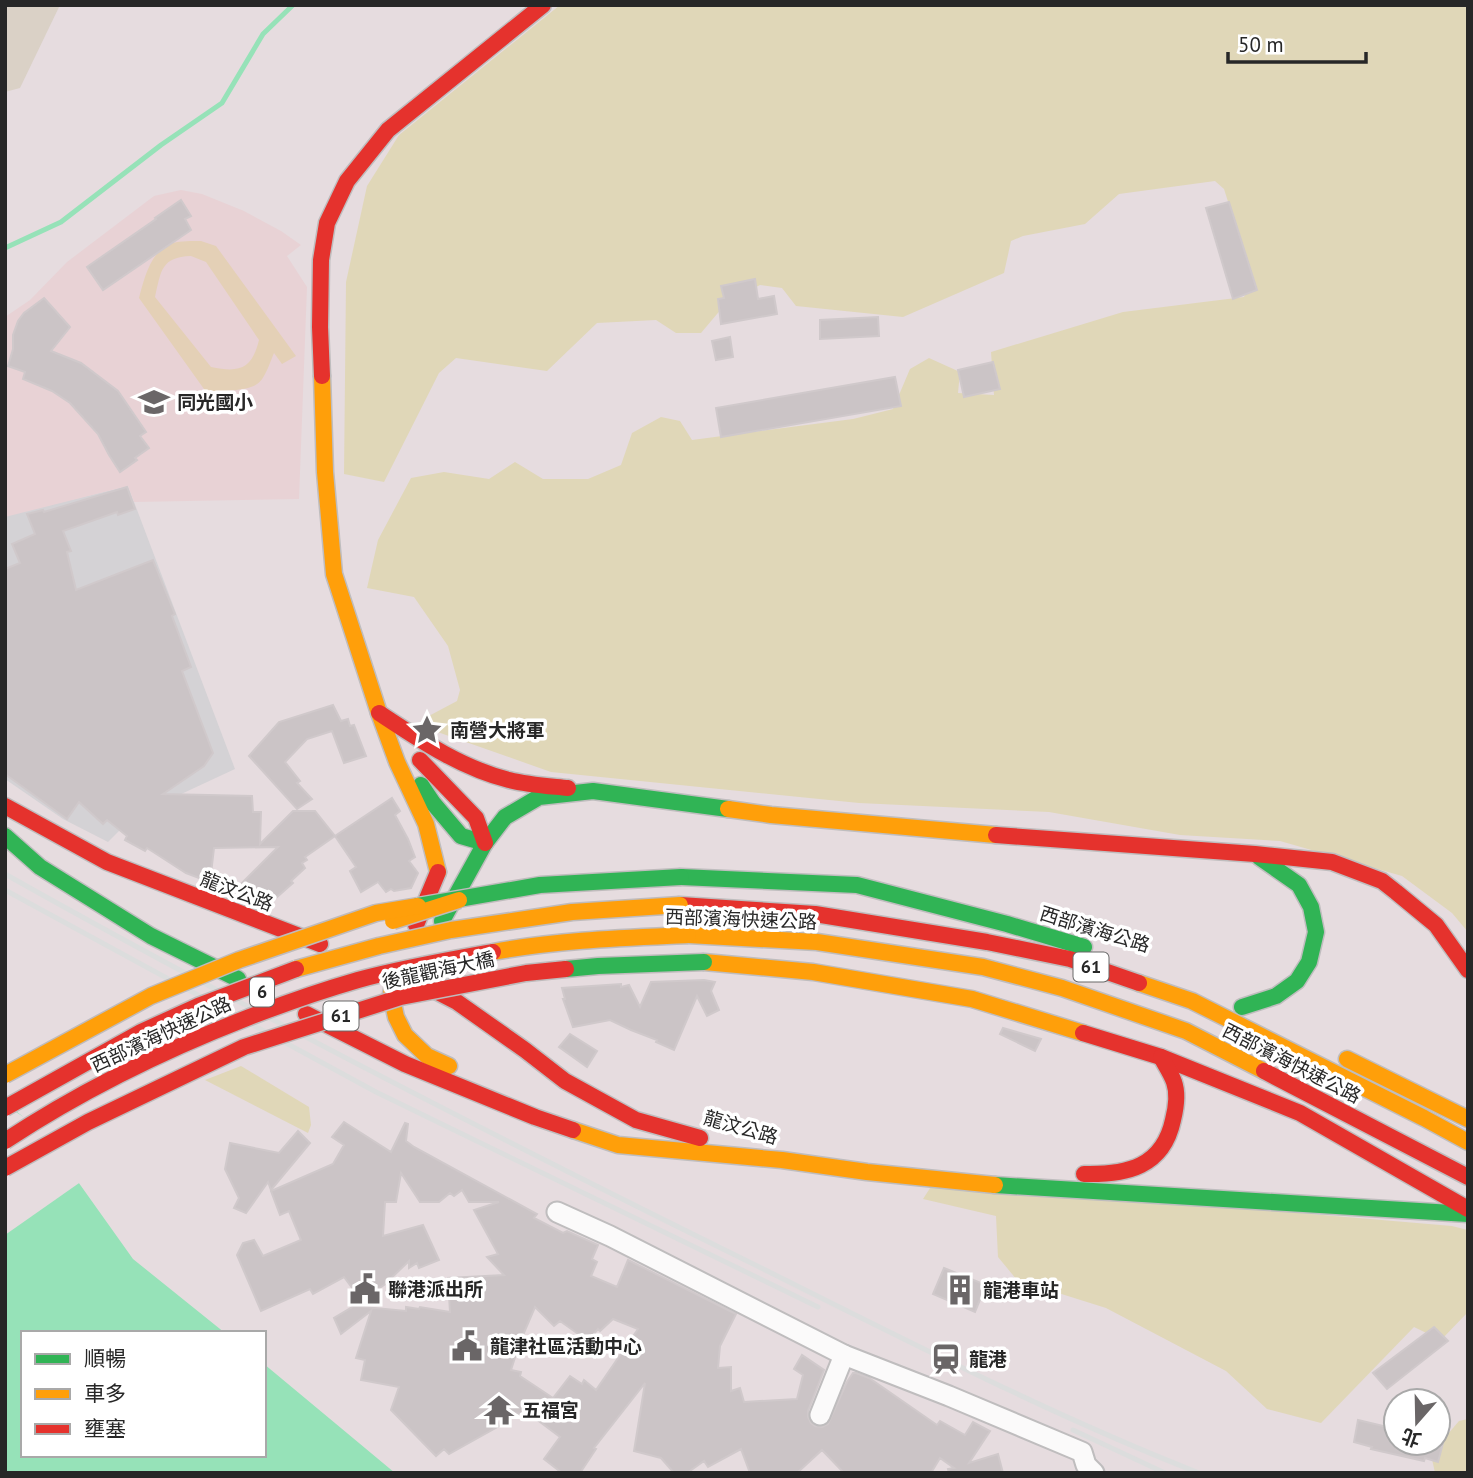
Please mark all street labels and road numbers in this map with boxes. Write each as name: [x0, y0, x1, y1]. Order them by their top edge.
street label: 龍汶公路: [197, 866, 277, 916]
street label: 西部濱海公路: [1037, 901, 1153, 957]
street label: 西部濱海快速公路: [665, 904, 817, 934]
street label: 後龍觀海大橋: [380, 946, 496, 994]
road number: 61: [1074, 952, 1108, 982]
road number: 6: [250, 978, 274, 1007]
street label: 西部濱海快速公路: [87, 991, 235, 1077]
road number: 61: [324, 1001, 358, 1030]
street label: 西部濱海快速公路: [1219, 1018, 1365, 1108]
street label: 龍汶公路: [701, 1105, 781, 1149]

